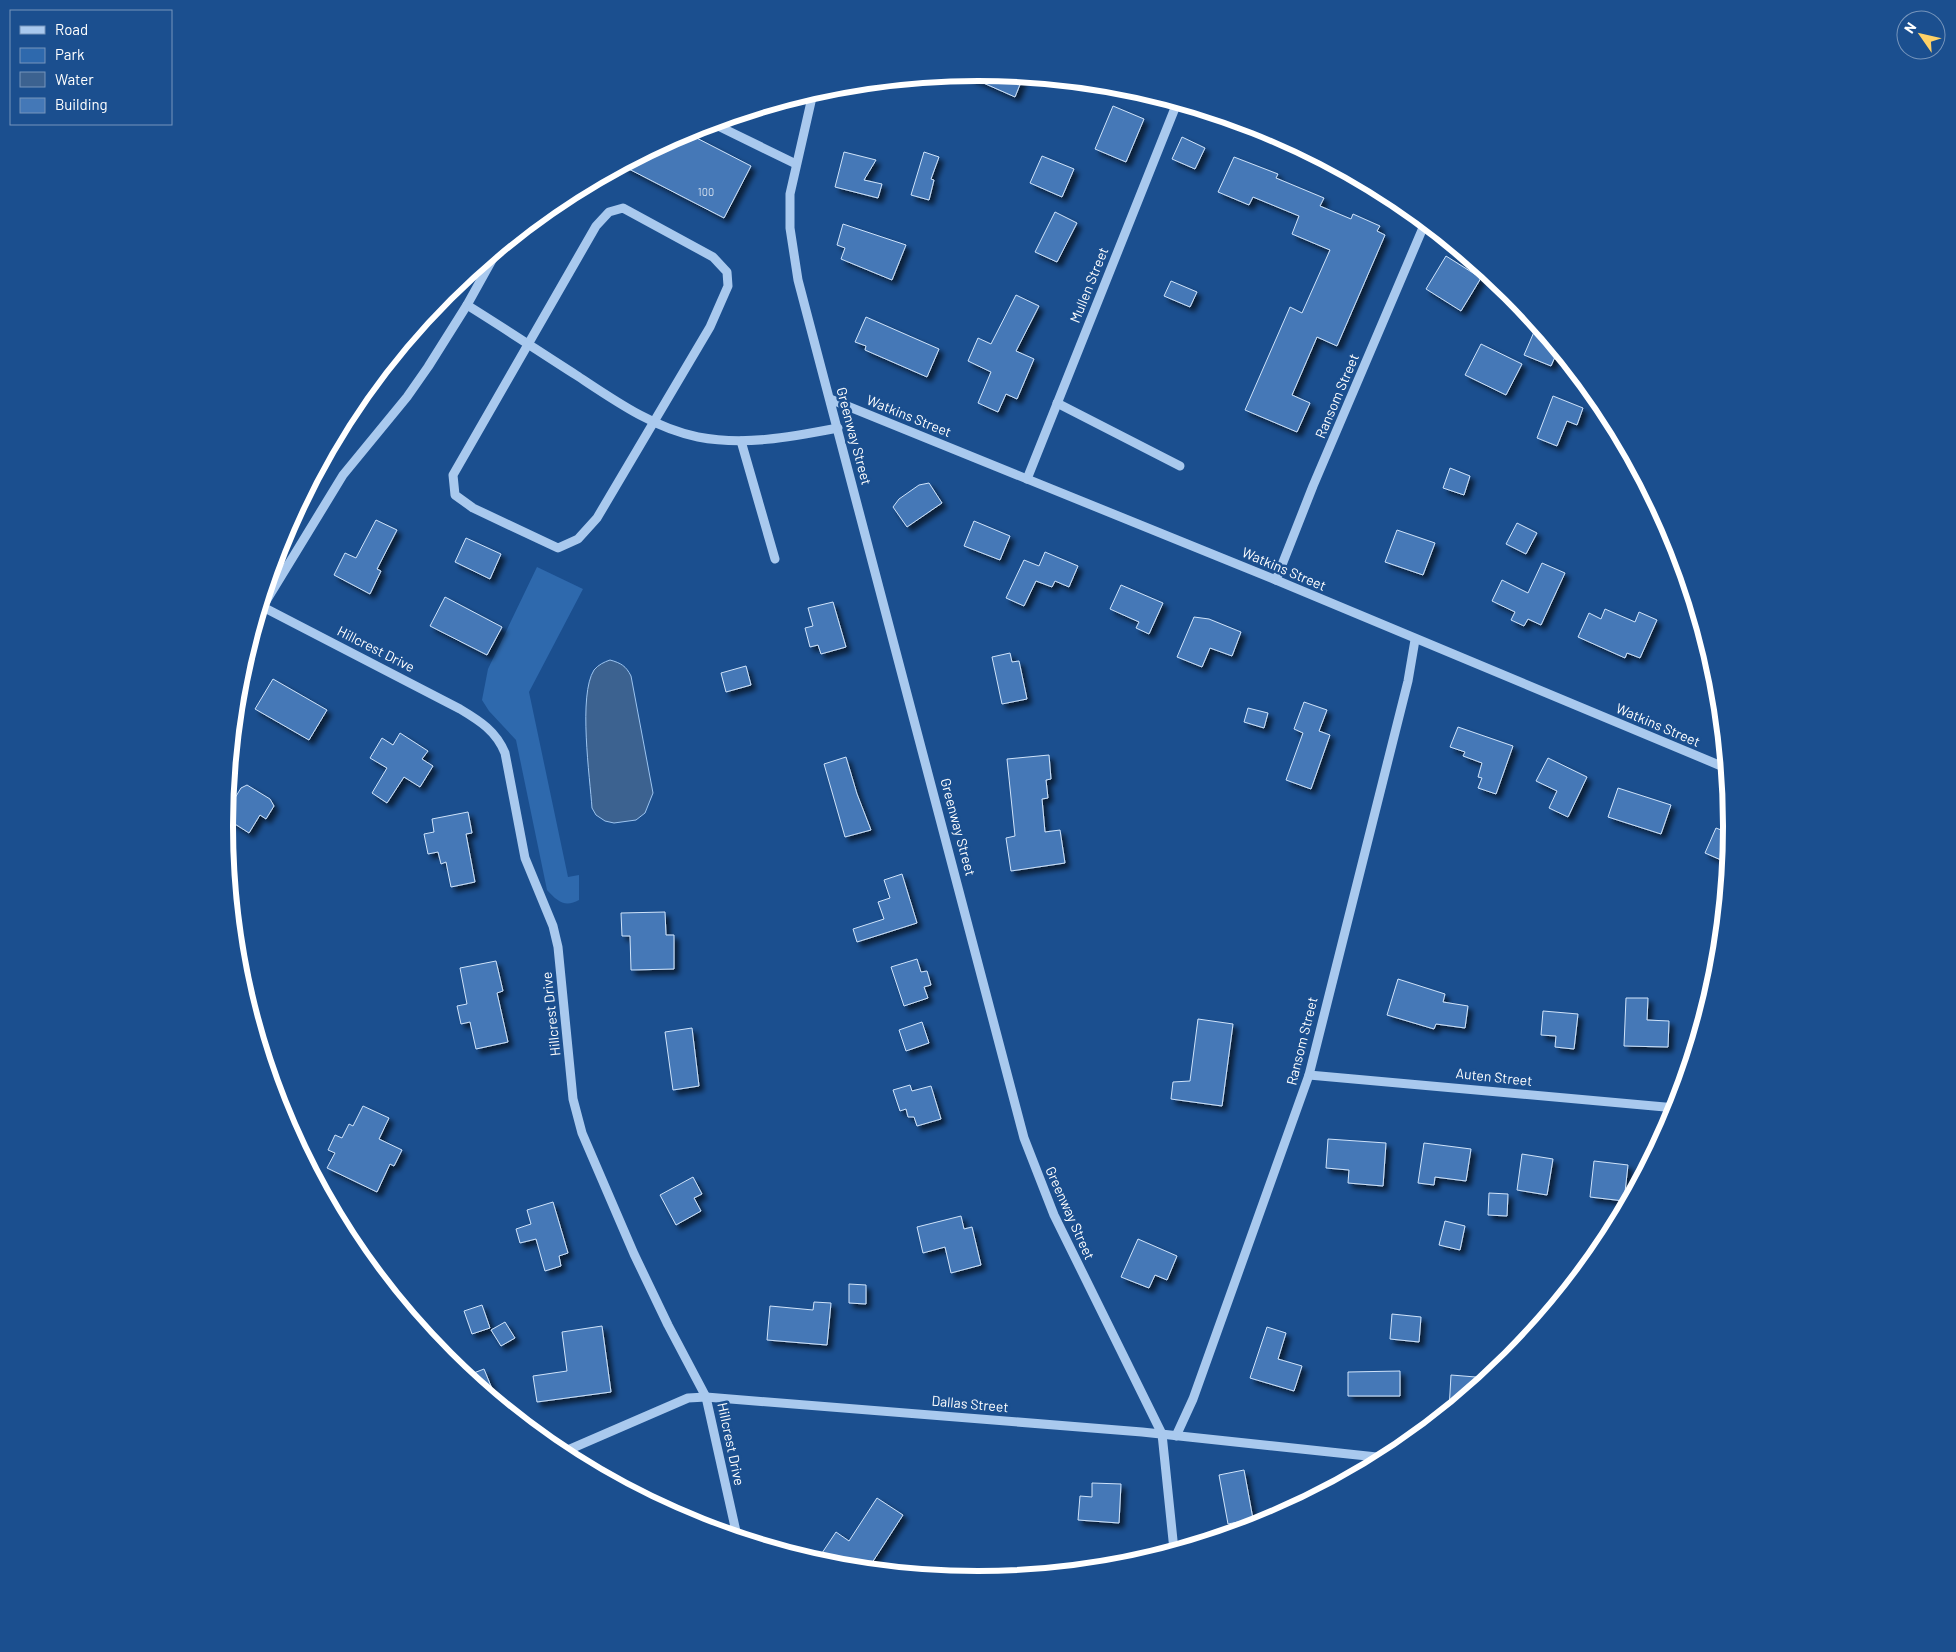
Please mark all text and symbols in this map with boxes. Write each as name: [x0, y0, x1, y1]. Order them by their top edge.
legend: [10, 10, 172, 125]
north arrow: [1896, 10, 1946, 60]
text: N: [1900, 19, 1919, 36]
text: Road: [55, 20, 88, 38]
text: Park: [55, 45, 85, 63]
text: Water: [55, 70, 94, 88]
text: Building: [55, 95, 108, 113]
house number: 100: [698, 185, 714, 198]
street label: Mullen Street: [1066, 245, 1111, 325]
street label: Ransom Street: [1311, 351, 1362, 441]
street label: Greenway Street: [833, 385, 876, 487]
street label: Watkins Street: [864, 391, 954, 440]
street label: Watkins Street: [1240, 543, 1329, 594]
street label: Hillcrest Drive: [335, 622, 418, 675]
street label: Watkins Street: [1614, 699, 1703, 750]
street label: Greenway Street: [937, 776, 980, 878]
street label: Hillcrest Drive: [538, 971, 563, 1057]
street label: Ransom Street: [1282, 995, 1321, 1087]
street label: Auten Street: [1455, 1064, 1533, 1089]
street label: Greenway Street: [1042, 1163, 1099, 1262]
street label: Dallas Street: [931, 1392, 1009, 1415]
street label: Hillcrest Drive: [714, 1401, 749, 1487]

